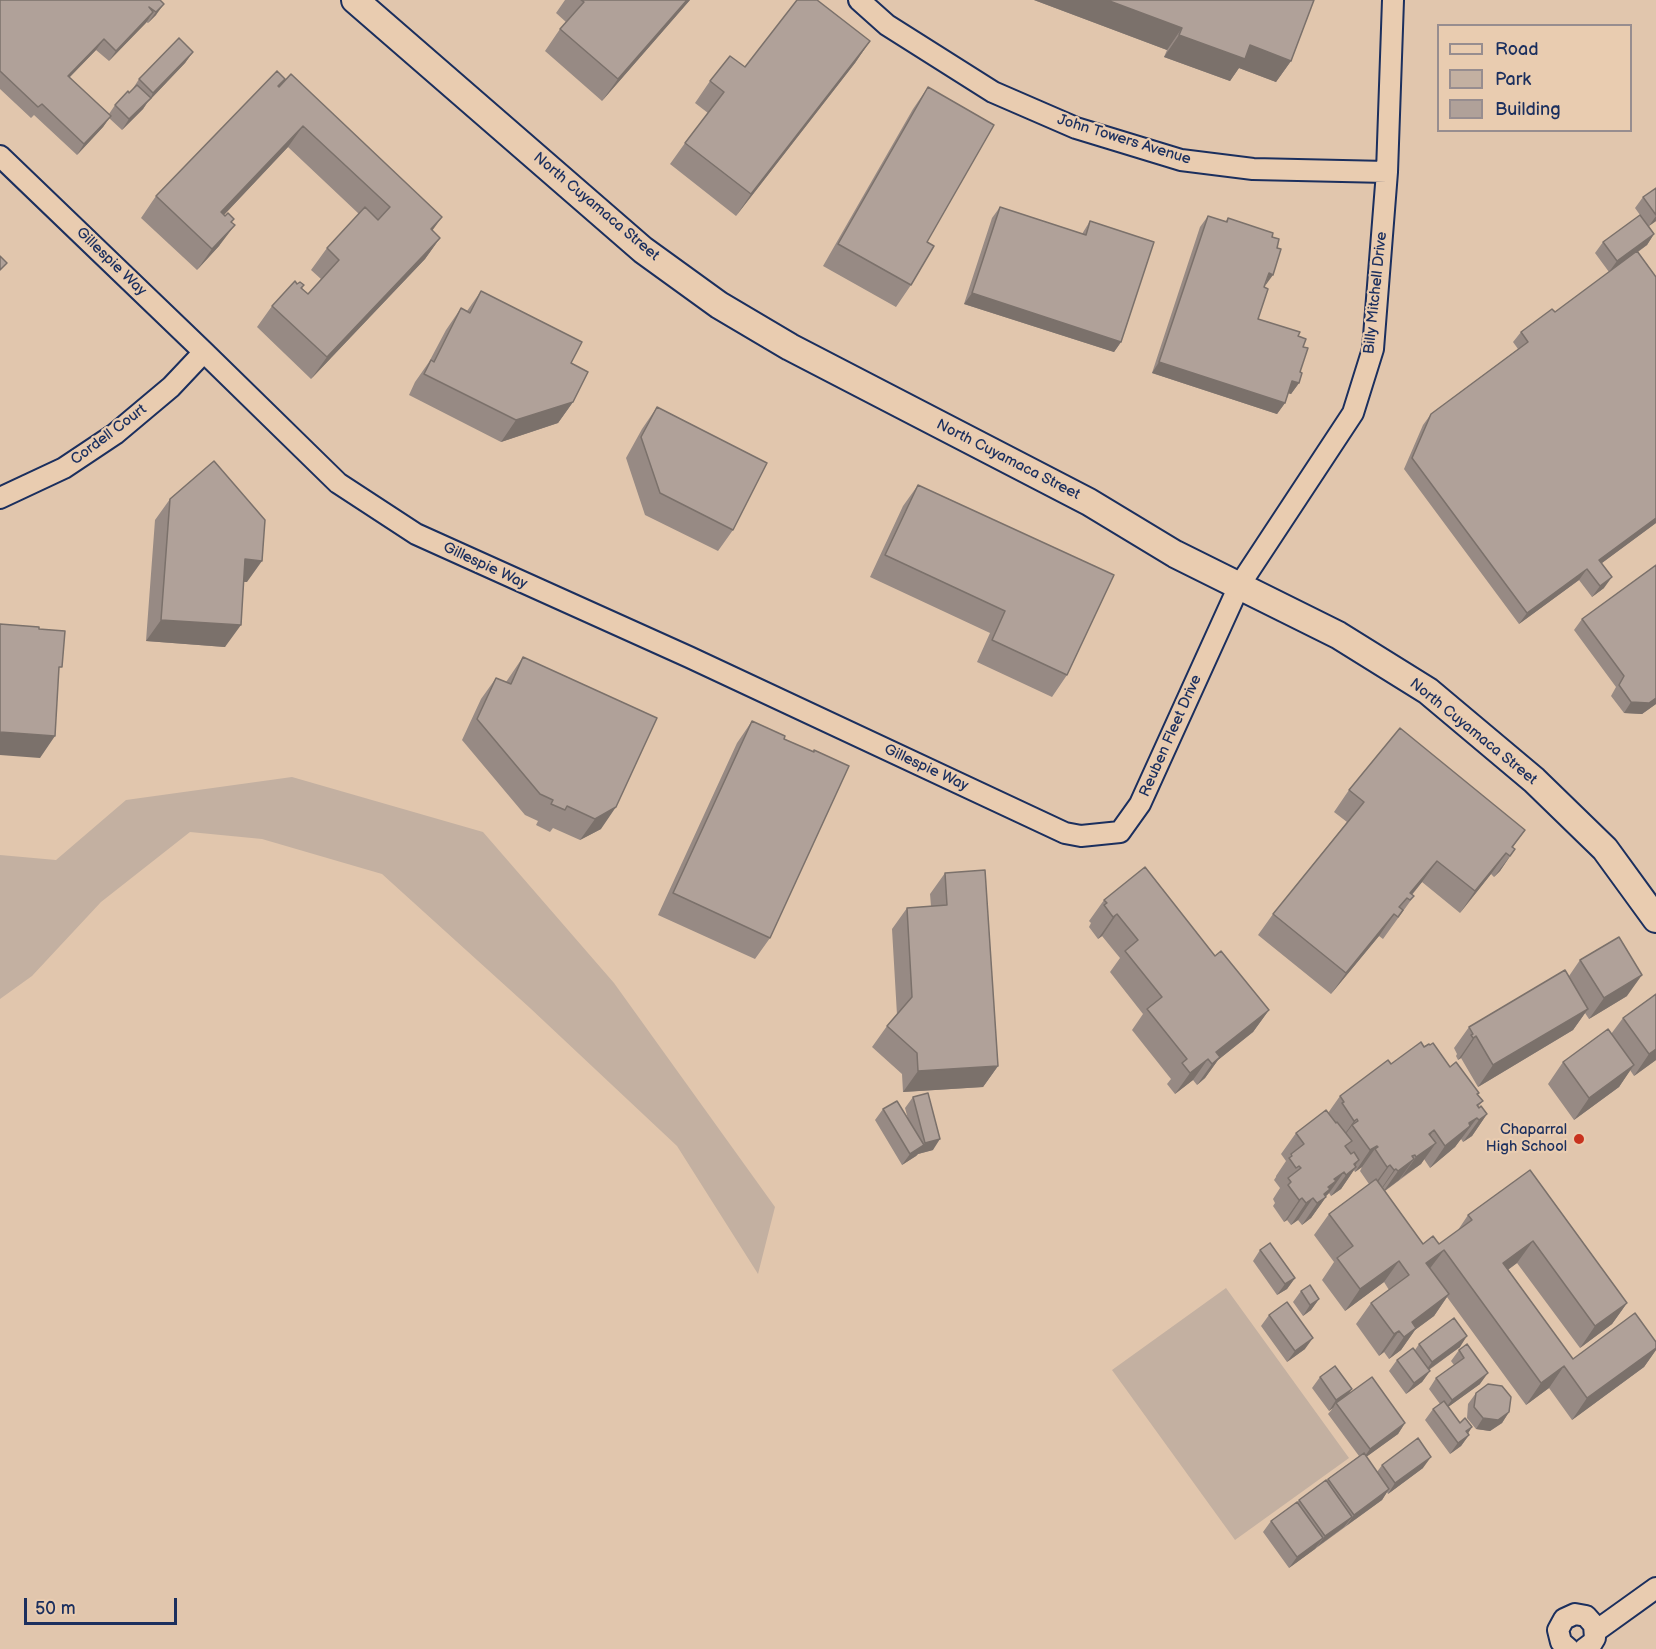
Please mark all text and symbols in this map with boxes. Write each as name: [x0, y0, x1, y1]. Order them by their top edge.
legend: [1437, 24, 1632, 132]
text: Road: [1495, 39, 1539, 60]
text: Park: [1495, 69, 1531, 90]
text: Building: [1495, 99, 1561, 120]
street label: John Towers Avenue: [1055, 111, 1193, 169]
street label: North Cuyamaca Street: [529, 149, 663, 265]
street label: Gillespie Way: [72, 224, 150, 300]
street label: Billy Mitchell Drive: [1361, 231, 1391, 355]
street label: Cordell Court: [68, 401, 150, 469]
street label: North Cuyamaca Street: [933, 416, 1083, 504]
street label: Gillespie Way: [440, 539, 530, 593]
street label: Reuben Fleet Drive: [1136, 672, 1206, 800]
street label: North Cuyamaca Street: [1406, 675, 1540, 789]
street label: Gillespie Way: [881, 741, 971, 795]
place label: Chaparral High School: [1486, 1121, 1567, 1156]
marker: Chaparral High School: [1572, 1132, 1586, 1146]
scale bar: [27, 1586, 180, 1624]
text: 50 m: [35, 1598, 76, 1619]

